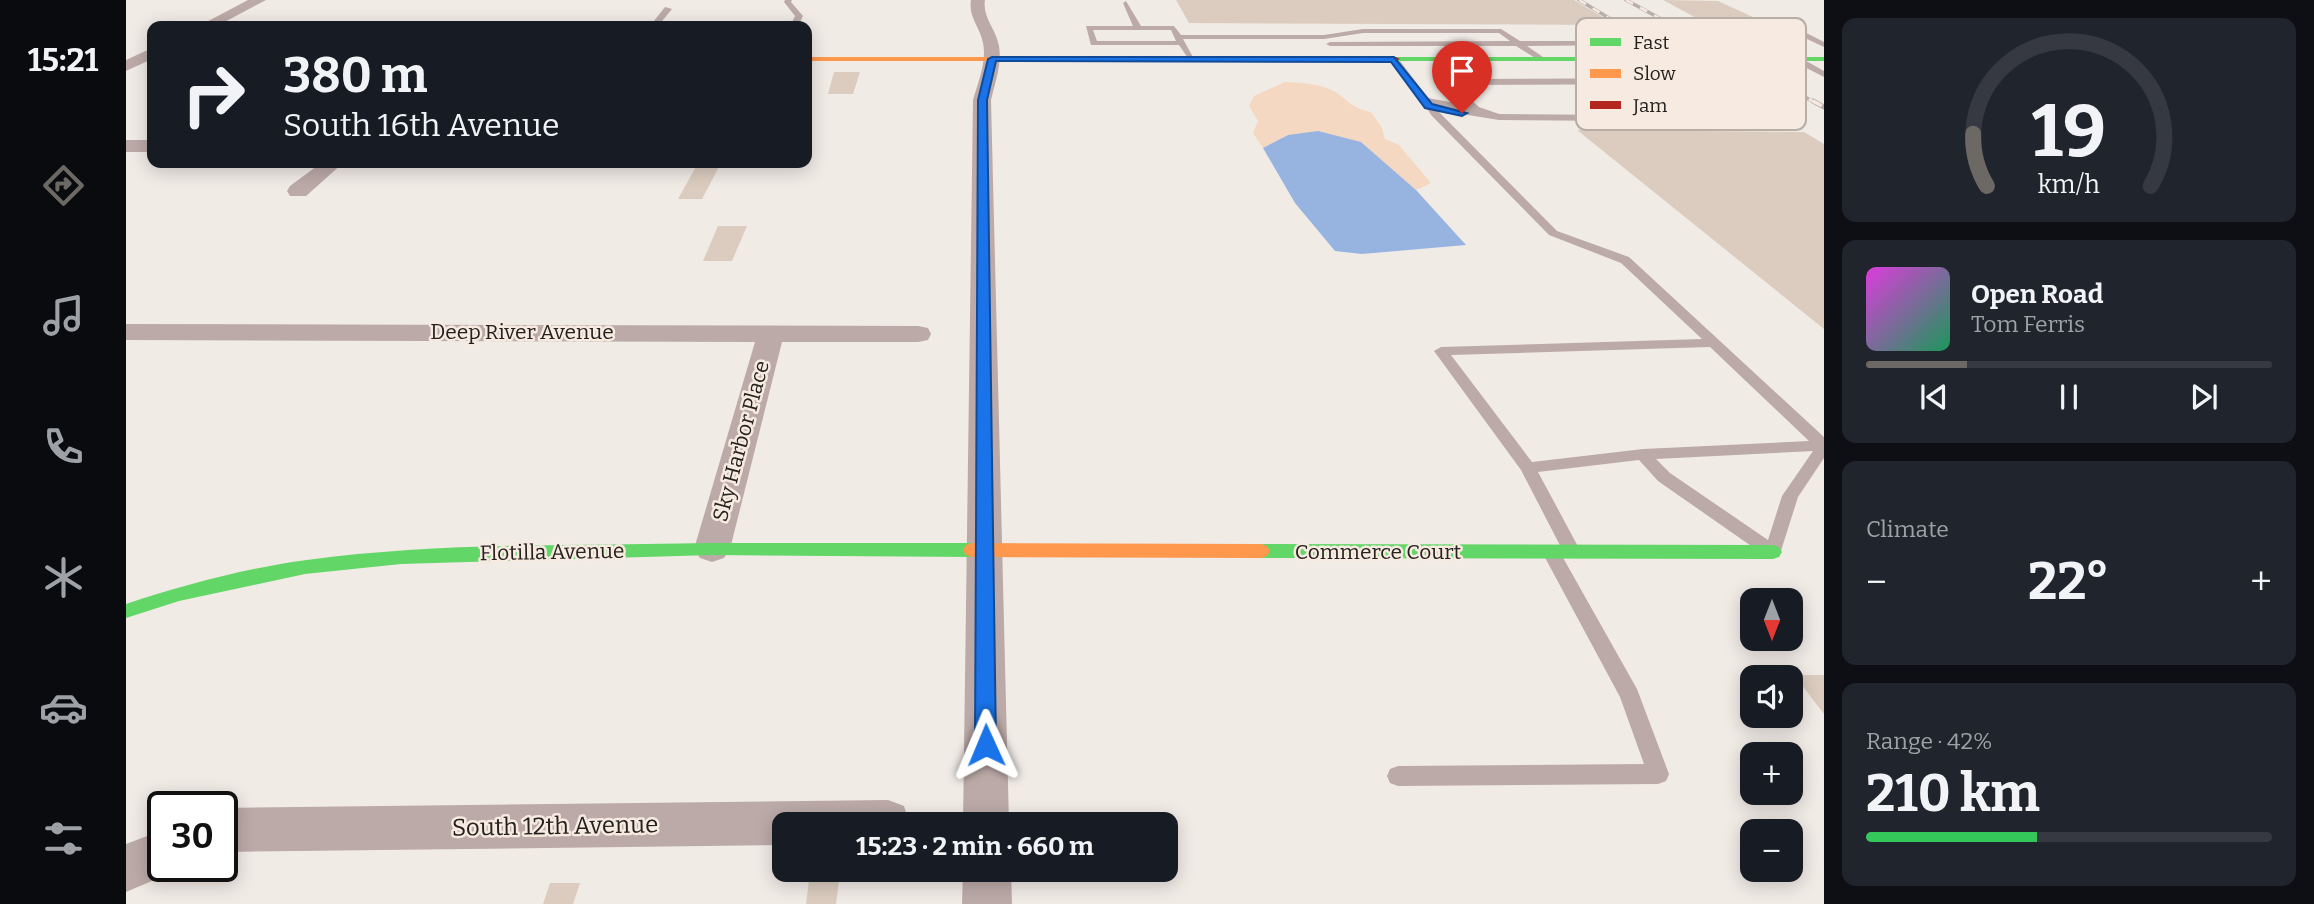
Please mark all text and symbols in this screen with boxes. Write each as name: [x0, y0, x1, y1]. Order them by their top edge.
legend: [1576, 18, 1806, 130]
text: Fast: [1633, 31, 1670, 54]
text: 15:21: [28, 41, 98, 79]
pin: [1432, 41, 1492, 113]
text: 380 m: [283, 46, 427, 105]
icon: right: [168, 49, 259, 140]
icon: arrive: [1443, 52, 1481, 90]
text: Slow: [1633, 62, 1676, 85]
text: 19: [2032, 88, 2106, 175]
text: Jam: [1632, 94, 1667, 117]
text: South 16th Avenue: [283, 106, 559, 144]
icon: directions: [39, 161, 88, 210]
text: km/h: [2038, 170, 2100, 200]
text: Open Road: [1971, 279, 2103, 310]
icon: music: [39, 291, 88, 340]
text: Tom Ferris: [1971, 310, 2085, 338]
street label: Deep River Avenue: [430, 319, 614, 345]
street label: Sky Harbor Place: [707, 358, 775, 524]
icon: previous: [1915, 378, 1953, 416]
icon: pause: [2050, 378, 2088, 416]
icon: next: [2185, 378, 2223, 416]
icon: phone: [39, 422, 88, 471]
text: Climate: [1866, 515, 1949, 543]
street label: Flotilla Avenue: [479, 538, 625, 566]
street label: Commerce Court: [1295, 539, 1462, 565]
text: 22°: [2028, 550, 2109, 613]
icon: climate: [39, 553, 88, 602]
text: −: [1866, 559, 1887, 605]
text: +: [2250, 559, 2272, 605]
north arrow: [1740, 588, 1802, 651]
map controls: [1740, 588, 1803, 882]
button: sound: [1740, 665, 1803, 728]
icon: car: [39, 683, 88, 732]
position arrow: [949, 708, 1023, 782]
text: Range · 42%: [1866, 727, 1992, 755]
button: +: [1740, 742, 1803, 805]
text: 210 km: [1866, 762, 2040, 825]
speed limit sign: 30: [147, 791, 238, 882]
street label: South 12th Avenue: [452, 810, 658, 842]
icon: filters: [39, 814, 88, 863]
button: −: [1740, 819, 1803, 882]
text: 15:23 · 2 min · 660 m: [856, 831, 1094, 862]

